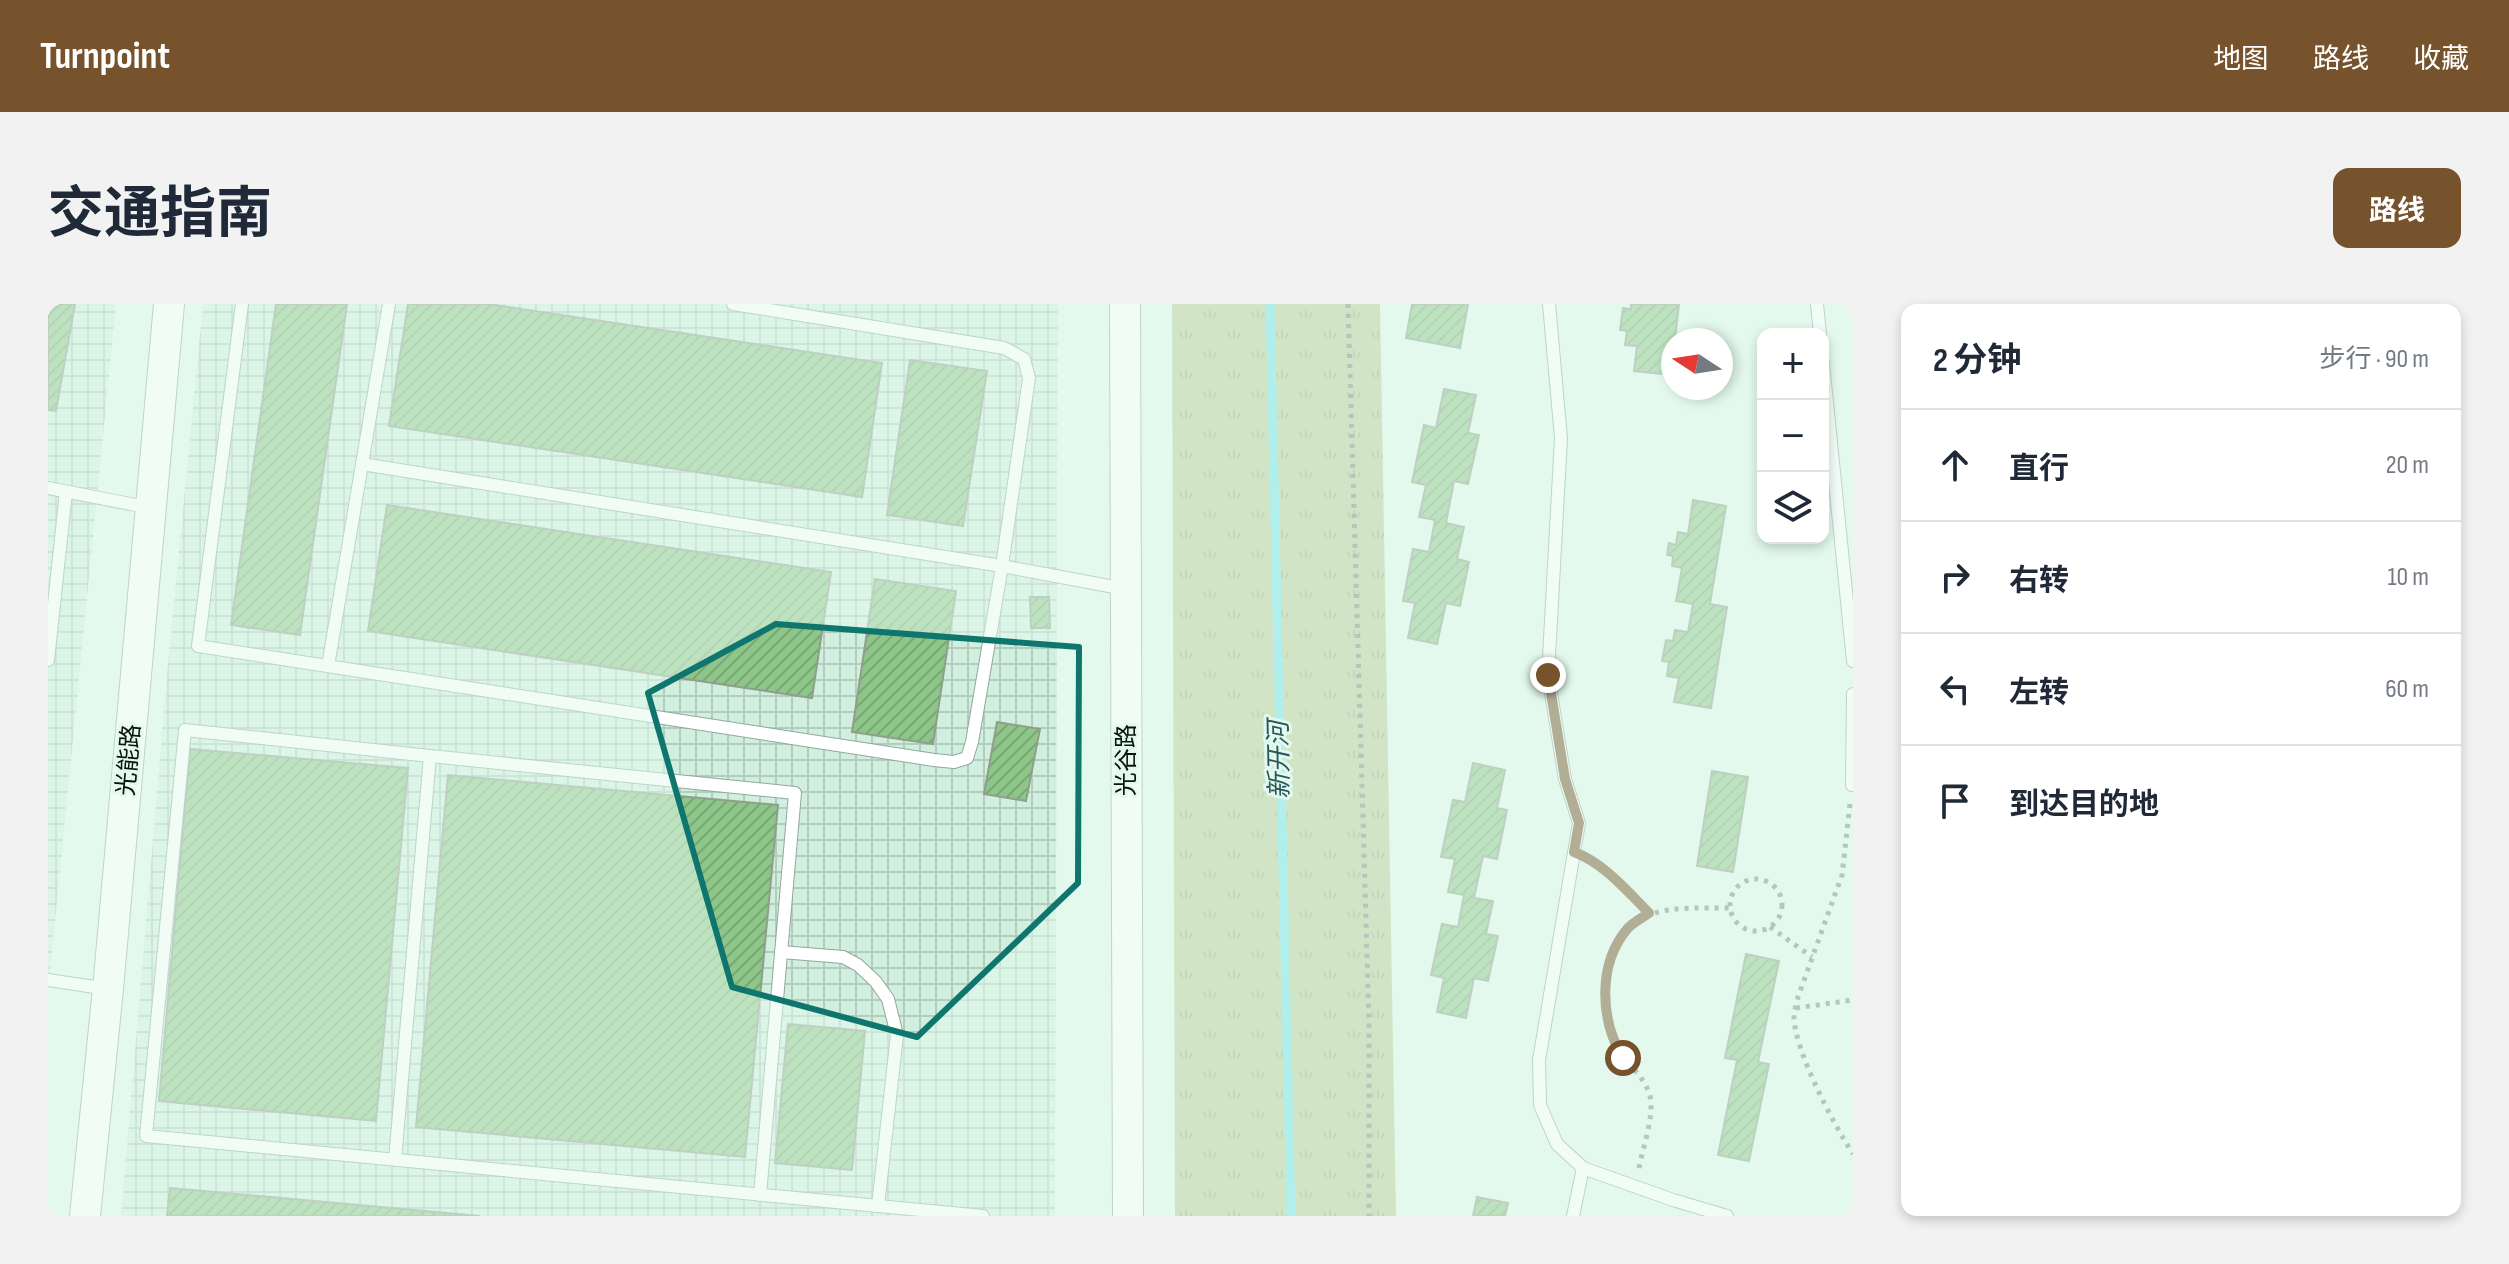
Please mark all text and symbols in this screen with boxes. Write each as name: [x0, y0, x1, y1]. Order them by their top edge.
text: Turnpoint: [40, 34, 170, 79]
text: 地图: [2213, 43, 2269, 76]
text: 路线: [2313, 43, 2369, 76]
text: 收藏: [2413, 43, 2469, 76]
button: 路线: [2333, 168, 2461, 248]
text: 交通指南: [48, 182, 272, 249]
north arrow: [1661, 328, 1733, 400]
map controls: [1757, 328, 1829, 544]
button: +: [1757, 328, 1829, 400]
text: 2 分钟: [1933, 340, 2021, 381]
text: 步行 · 90 m: [2320, 344, 2429, 375]
button: −: [1757, 400, 1829, 472]
icon: ahead: [1933, 443, 1977, 487]
text: 20 m: [2386, 450, 2429, 481]
text: 直行: [2009, 451, 2069, 487]
button: layers: [1757, 472, 1829, 544]
icon: right: [1933, 555, 1977, 599]
text: 10 m: [2387, 562, 2429, 593]
text: 右转: [2009, 563, 2069, 599]
route end: [1530, 657, 1566, 693]
icon: left: [1933, 667, 1977, 711]
text: 60 m: [2385, 674, 2429, 705]
text: 左转: [2009, 675, 2069, 711]
water label: 新开河: [1264, 716, 1296, 799]
street label: 光能路: [111, 723, 147, 797]
street label: 光谷路: [1112, 724, 1141, 796]
icon: arrive: [1933, 779, 1977, 823]
text: 到达目的地: [2009, 787, 2159, 823]
route start: [1605, 1040, 1641, 1076]

